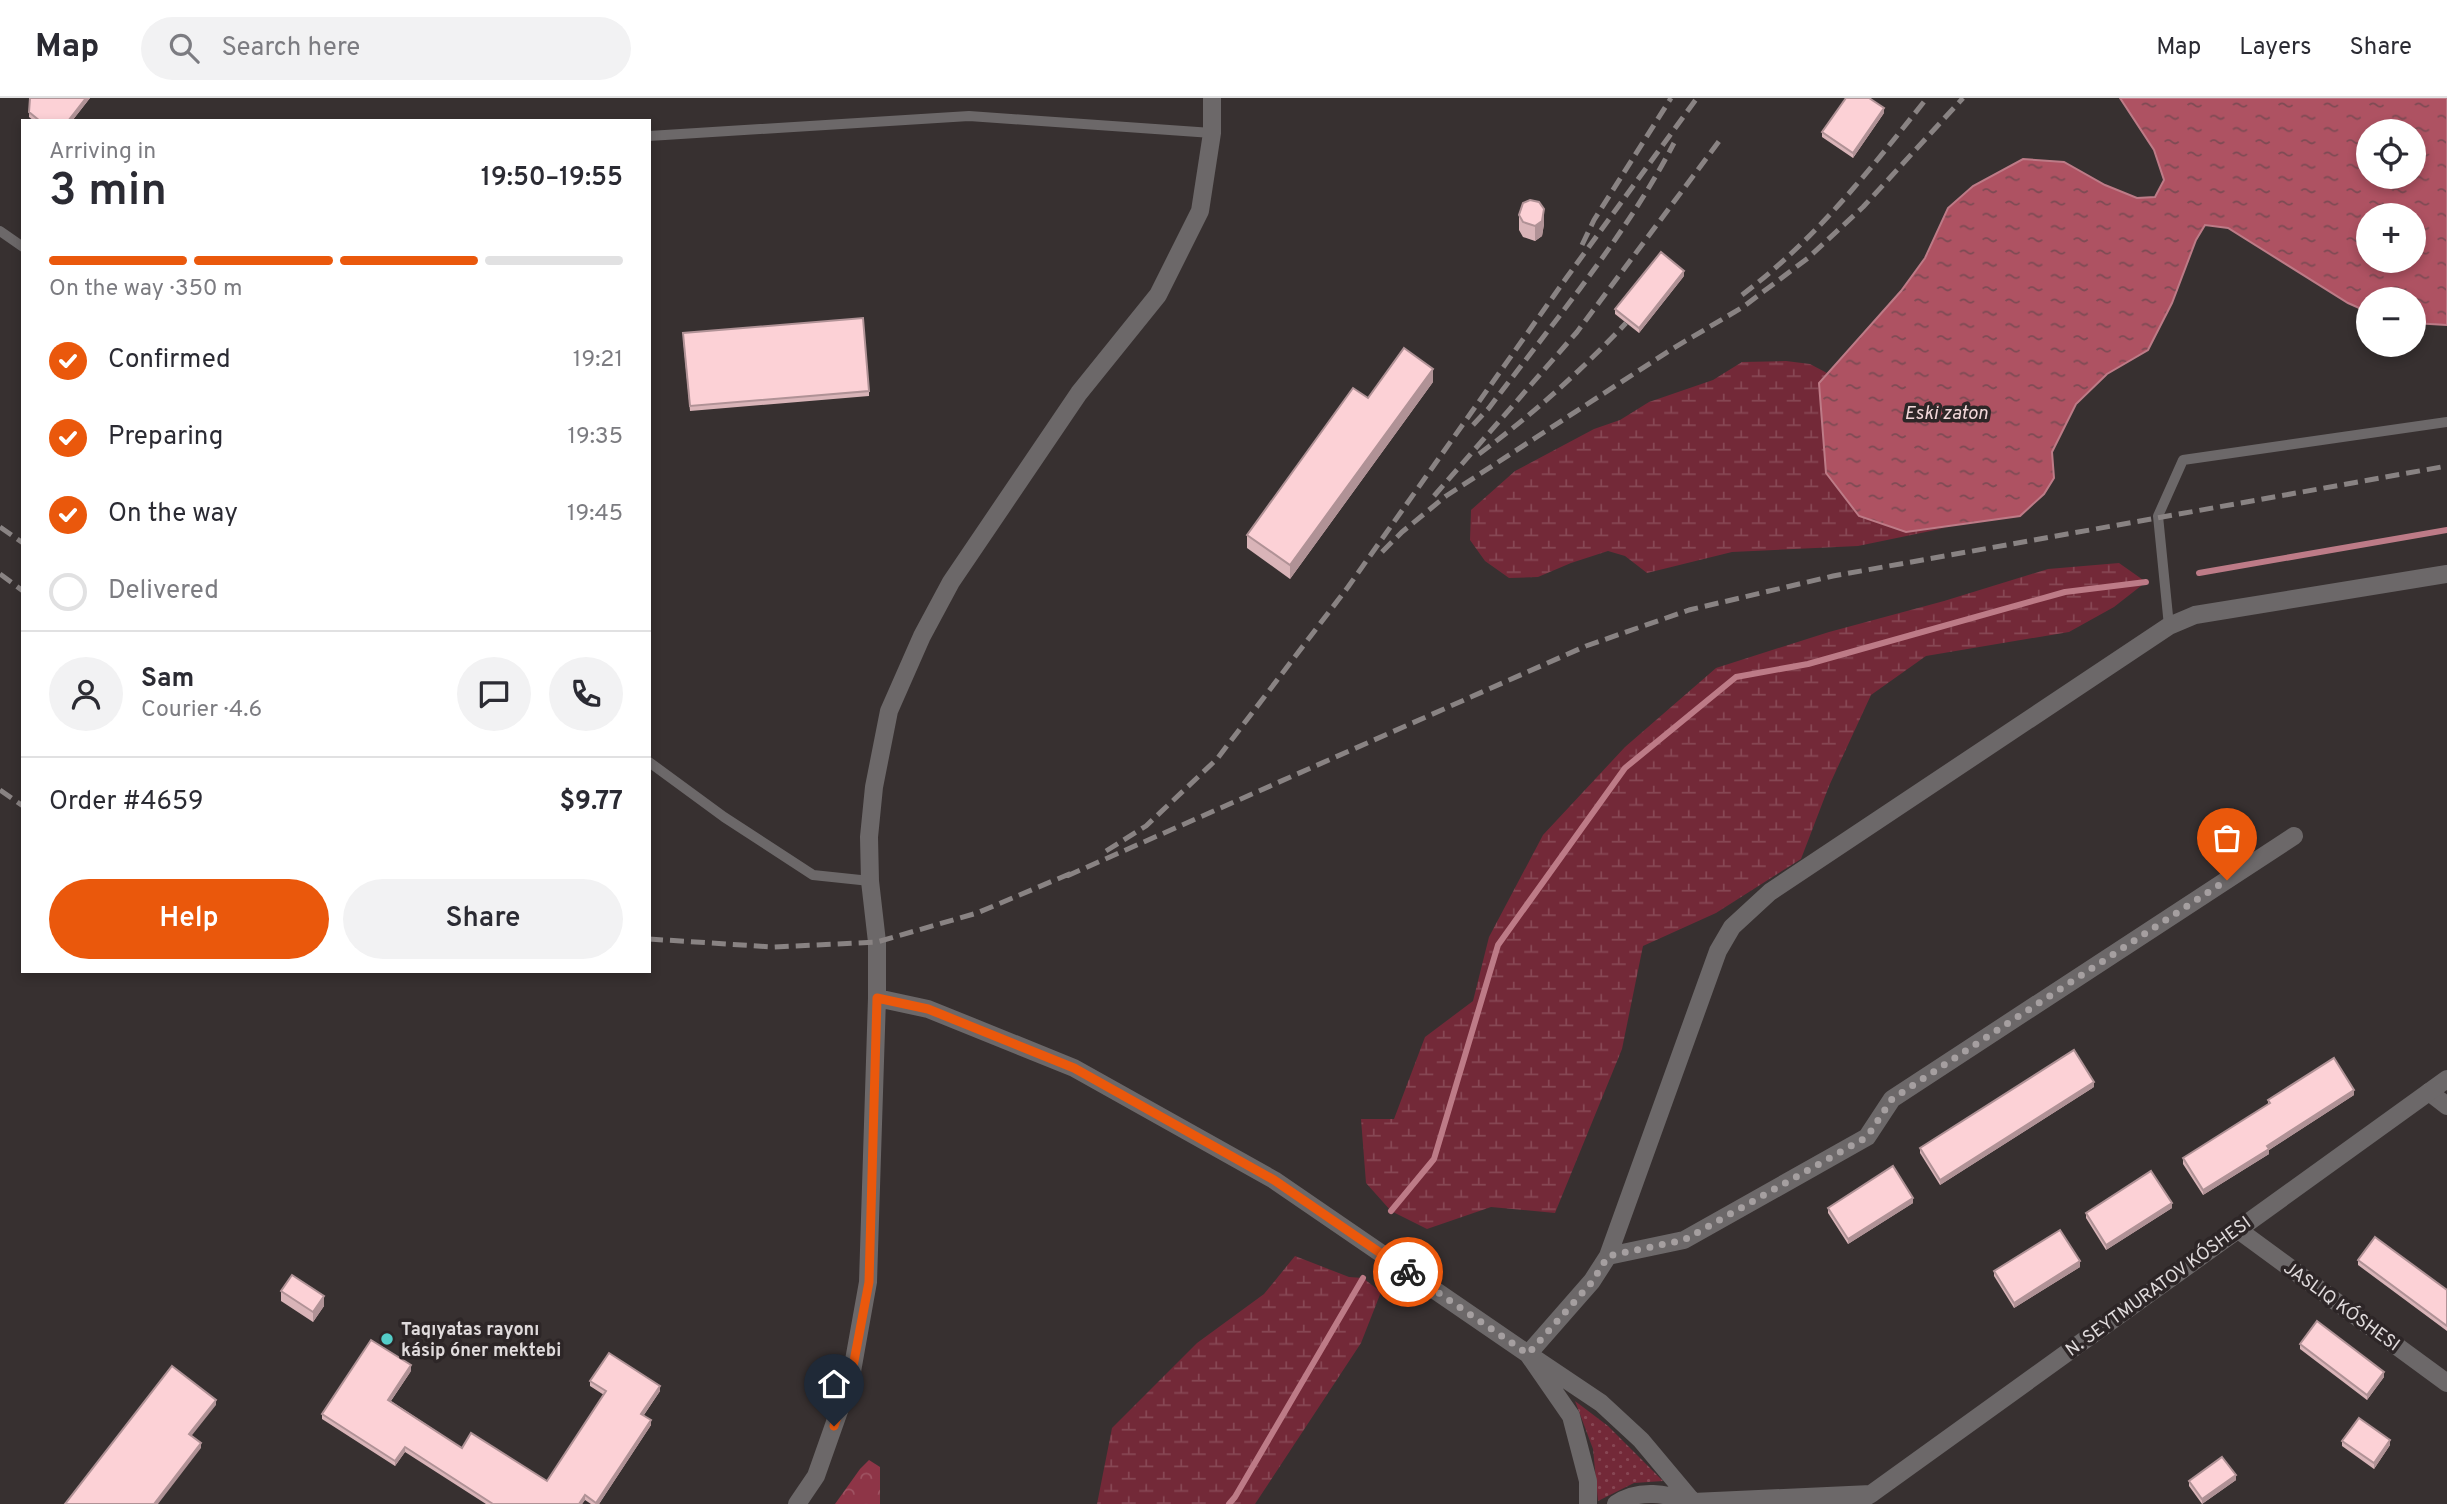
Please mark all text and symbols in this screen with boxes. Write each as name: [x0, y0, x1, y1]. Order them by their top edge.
search box: [141, 17, 631, 80]
text: Map: [35, 27, 99, 69]
icon: search: [165, 29, 203, 67]
text: Search here: [221, 32, 360, 65]
text: Map: [2156, 33, 2201, 63]
text: Layers: [2239, 33, 2311, 63]
text: Share: [2349, 33, 2412, 63]
map controls: [2356, 119, 2426, 357]
button: locate: [2356, 119, 2426, 189]
text: Arriving in: [49, 138, 156, 167]
text: 19:50–19:55: [481, 162, 623, 195]
text: 3 min: [49, 163, 167, 222]
button: +: [2356, 203, 2426, 273]
text: On the way · 350 m: [49, 275, 243, 304]
button: −: [2356, 287, 2426, 357]
icon: check: [49, 342, 87, 380]
text: Confirmed: [108, 344, 231, 377]
text: 19:21: [573, 346, 623, 375]
water label: Eski zaton: [1904, 402, 1988, 426]
icon: check: [49, 419, 87, 457]
text: Preparing: [108, 421, 223, 454]
text: 19:35: [567, 423, 623, 452]
icon: check: [49, 496, 87, 534]
text: On the way: [108, 498, 238, 531]
text: 19:45: [567, 500, 623, 529]
text: Delivered: [108, 575, 219, 608]
button: person: [49, 657, 123, 731]
button: chat: [457, 657, 531, 731]
button: phone: [549, 657, 623, 731]
text: Sam: [141, 663, 194, 696]
text: Courier · 4.6: [141, 696, 262, 725]
text: Order #4659: [49, 786, 203, 819]
text: $9.77: [559, 786, 623, 819]
pin: [2197, 808, 2257, 880]
icon: bag: [2208, 819, 2246, 857]
button: Help: [49, 879, 329, 959]
button: Share: [343, 879, 623, 959]
street label: N. SEYTMURATOV KÓSHESI: [2060, 1211, 2256, 1362]
courier: [1373, 1237, 1443, 1307]
icon: bike: [1389, 1253, 1427, 1291]
street label: JASLIQ KÓSHESI: [2278, 1256, 2405, 1357]
place label: Taqıyatas rayonı kásip óner mektebi: [401, 1319, 561, 1363]
marker: Taqıyatas rayonı kásip óner mektebi: [379, 1331, 395, 1347]
pin: [804, 1354, 864, 1426]
icon: home: [815, 1365, 853, 1403]

